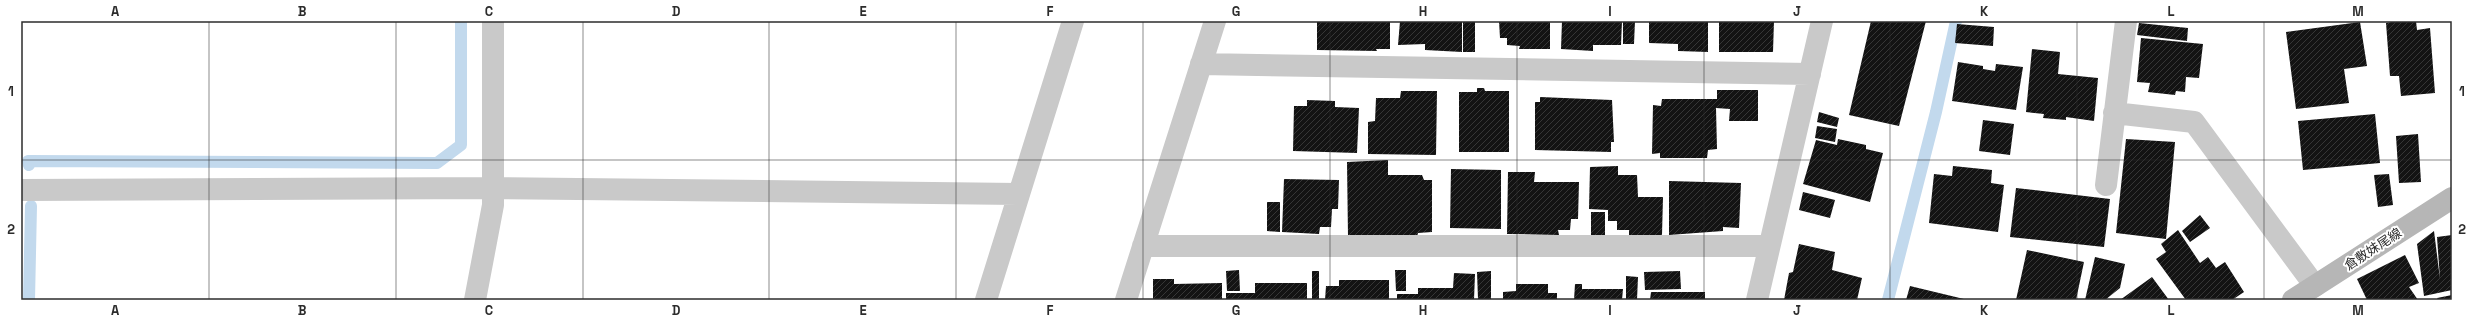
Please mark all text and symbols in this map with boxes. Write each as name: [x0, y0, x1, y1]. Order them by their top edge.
text: A: [111, 3, 120, 20]
text: B: [298, 3, 307, 20]
text: C: [485, 3, 493, 20]
text: D: [672, 3, 681, 20]
text: E: [859, 3, 867, 20]
text: F: [1047, 3, 1054, 20]
text: G: [1232, 3, 1240, 20]
text: H: [1419, 3, 1427, 20]
text: I: [1608, 3, 1612, 20]
text: J: [1793, 3, 1801, 20]
text: K: [1980, 3, 1989, 20]
text: L: [2167, 3, 2175, 20]
text: M: [2352, 3, 2364, 20]
text: 1: [8, 83, 14, 100]
text: 1: [2459, 83, 2465, 100]
text: 2: [7, 221, 15, 238]
text: 2: [2458, 221, 2466, 238]
street label: 倉敷妹尾線: [2341, 224, 2405, 274]
text: A: [111, 302, 120, 319]
text: B: [298, 302, 307, 319]
text: C: [485, 302, 493, 319]
text: D: [672, 302, 681, 319]
text: E: [859, 302, 867, 319]
text: F: [1047, 302, 1054, 319]
text: G: [1232, 302, 1240, 319]
text: H: [1419, 302, 1427, 319]
text: I: [1608, 302, 1612, 319]
text: J: [1793, 302, 1801, 319]
text: K: [1980, 302, 1989, 319]
text: L: [2167, 302, 2175, 319]
text: M: [2352, 302, 2364, 319]

